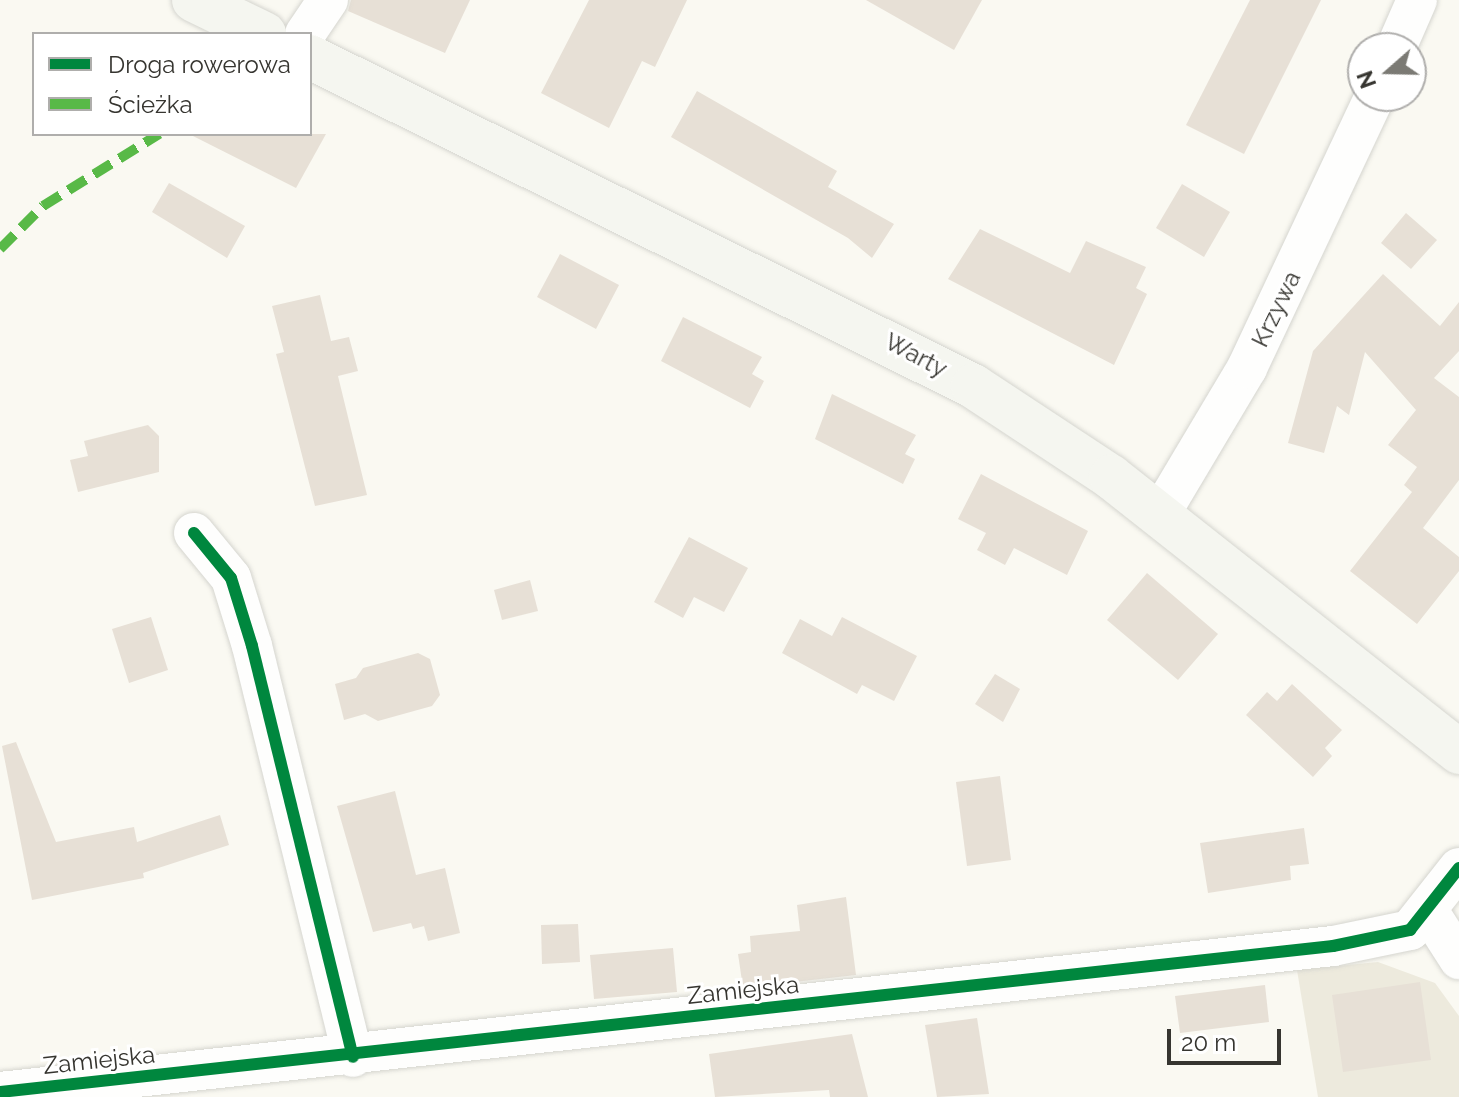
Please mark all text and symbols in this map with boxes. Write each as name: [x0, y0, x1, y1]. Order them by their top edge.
legend: [32, 32, 312, 136]
north arrow: [1347, 32, 1427, 112]
text: Droga rowerowa: [108, 50, 291, 79]
text: N: [1351, 67, 1381, 92]
text: Ścieżka: [108, 90, 192, 119]
street label: Krzywa: [1245, 266, 1307, 352]
street label: Warty: [880, 327, 952, 383]
street label: Zamiejska: [686, 970, 800, 1010]
scale bar: [1171, 1013, 1285, 1063]
text: 20 m: [1181, 1028, 1236, 1057]
street label: Zamiejska: [42, 1040, 156, 1080]

